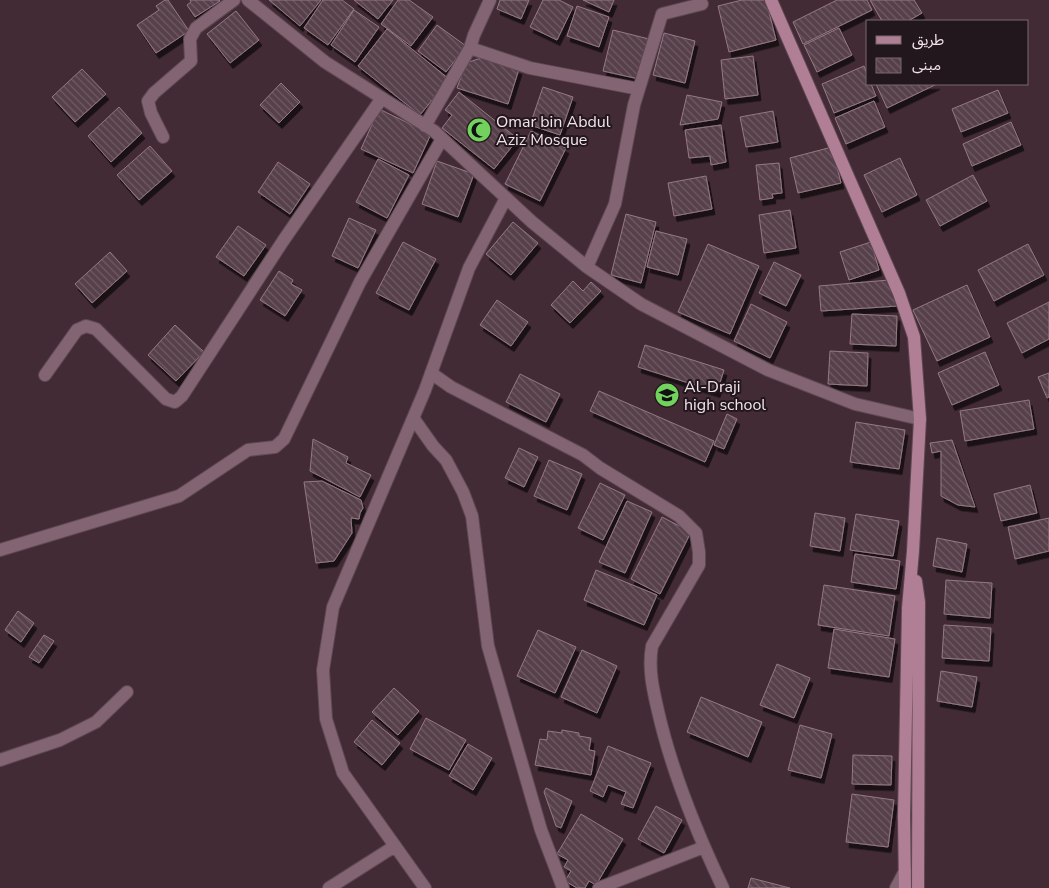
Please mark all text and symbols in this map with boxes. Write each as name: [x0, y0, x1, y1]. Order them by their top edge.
legend: [866, 20, 1029, 85]
text: طريق: [912, 30, 944, 50]
text: مبنى: [912, 55, 941, 75]
place label: Omar bin Abdul Aziz Mosque: [496, 111, 611, 151]
mosque icon: Omar bin Abdul Aziz Mosque: [466, 117, 492, 143]
place label: Al-Draji high school: [684, 376, 766, 416]
school or university icon: Al-Draji high school: [654, 382, 680, 408]

